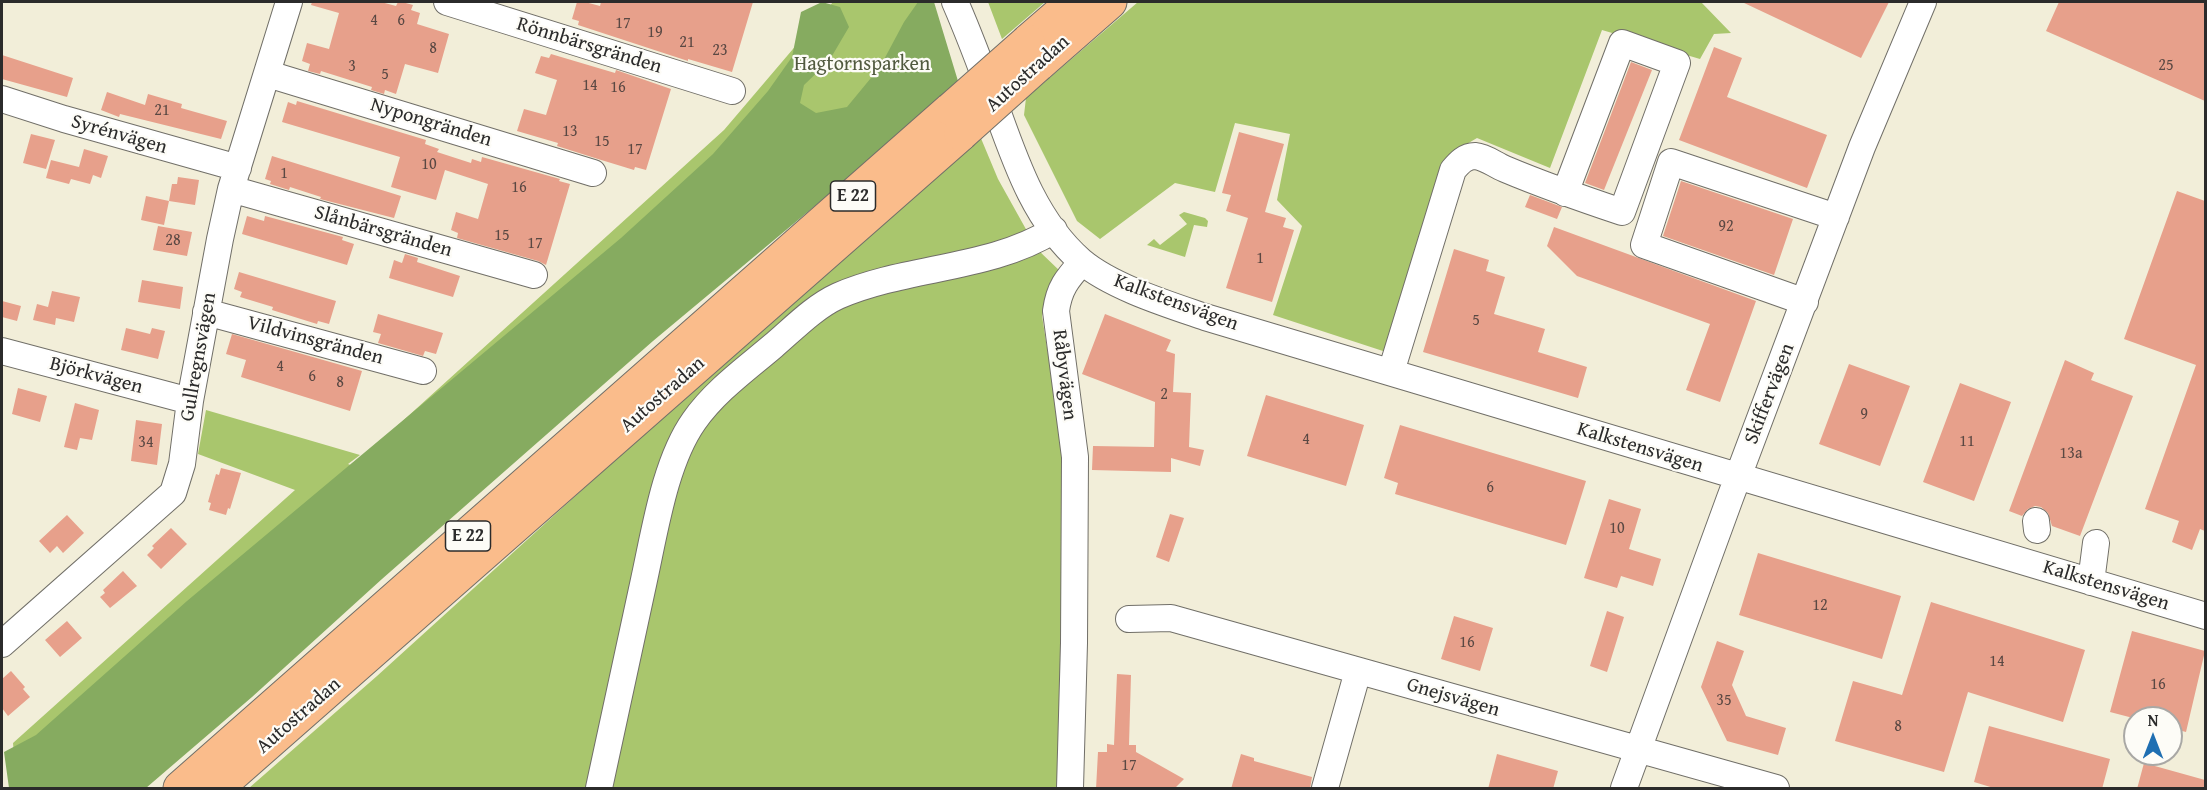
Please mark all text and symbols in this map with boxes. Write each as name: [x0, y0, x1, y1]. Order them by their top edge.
house number: 4: [370, 11, 378, 31]
house number: 6: [397, 11, 405, 31]
street label: Rönnbärsgränden: [514, 13, 664, 79]
house number: 17: [615, 14, 631, 34]
house number: 19: [647, 23, 663, 43]
street label: Autostradan: [981, 30, 1075, 118]
house number: 21: [679, 33, 695, 53]
house number: 8: [429, 39, 437, 59]
house number: 23: [712, 41, 728, 61]
park label: Hagtornsparken: [794, 53, 930, 77]
house number: 25: [2158, 56, 2174, 76]
house number: 3: [348, 57, 356, 77]
house number: 5: [381, 65, 389, 85]
house number: 14: [582, 76, 598, 96]
house number: 16: [610, 78, 626, 98]
street label: Nypongränden: [368, 93, 494, 153]
house number: 21: [154, 101, 170, 121]
street label: Syrénvägen: [68, 110, 170, 160]
house number: 13: [562, 122, 578, 142]
house number: 15: [594, 132, 610, 152]
house number: 17: [627, 140, 643, 160]
house number: 10: [421, 155, 437, 175]
house number: 1: [280, 164, 288, 184]
house number: 16: [511, 178, 527, 198]
road number: E 22: [830, 181, 876, 211]
street label: Slånbärsgränden: [311, 201, 455, 263]
house number: 92: [1718, 217, 1734, 237]
house number: 15: [494, 226, 510, 246]
house number: 28: [165, 231, 181, 251]
house number: 17: [527, 234, 543, 254]
house number: 1: [1256, 249, 1264, 269]
street label: Kalkstensvägen: [1111, 269, 1241, 337]
street label: Gullregnsvägen: [176, 291, 222, 423]
street label: Vildvinsgränden: [244, 311, 386, 371]
house number: 5: [1472, 311, 1480, 331]
street label: Råbyvägen: [1047, 328, 1081, 422]
street label: Skiffervägen: [1740, 340, 1800, 448]
street label: Björkvägen: [47, 352, 145, 400]
street label: Autostradan: [616, 352, 710, 438]
house number: 4: [276, 357, 284, 377]
house number: 6: [308, 367, 316, 387]
house number: 8: [336, 373, 344, 393]
house number: 2: [1160, 385, 1168, 405]
house number: 9: [1860, 405, 1868, 425]
street label: Kalkstensvägen: [1574, 417, 1706, 479]
house number: 4: [1302, 430, 1310, 450]
house number: 11: [1959, 432, 1975, 452]
house number: 34: [138, 433, 154, 453]
house number: 13a: [2060, 444, 2082, 464]
house number: 6: [1486, 478, 1494, 498]
house number: 10: [1609, 519, 1625, 539]
road number: E 22: [446, 521, 490, 551]
street label: Kalkstensvägen: [2040, 555, 2172, 617]
house number: 12: [1812, 596, 1828, 616]
house number: 16: [1459, 633, 1475, 653]
house number: 14: [1989, 652, 2005, 672]
street label: Autostradan: [252, 673, 346, 759]
street label: Gnejsvägen: [1404, 673, 1502, 723]
house number: 16: [2150, 675, 2166, 695]
house number: 35: [1716, 691, 1732, 711]
north arrow: [2123, 706, 2183, 766]
text: N: [2148, 708, 2158, 732]
house number: 8: [1894, 717, 1902, 737]
house number: 17: [1121, 756, 1137, 776]

